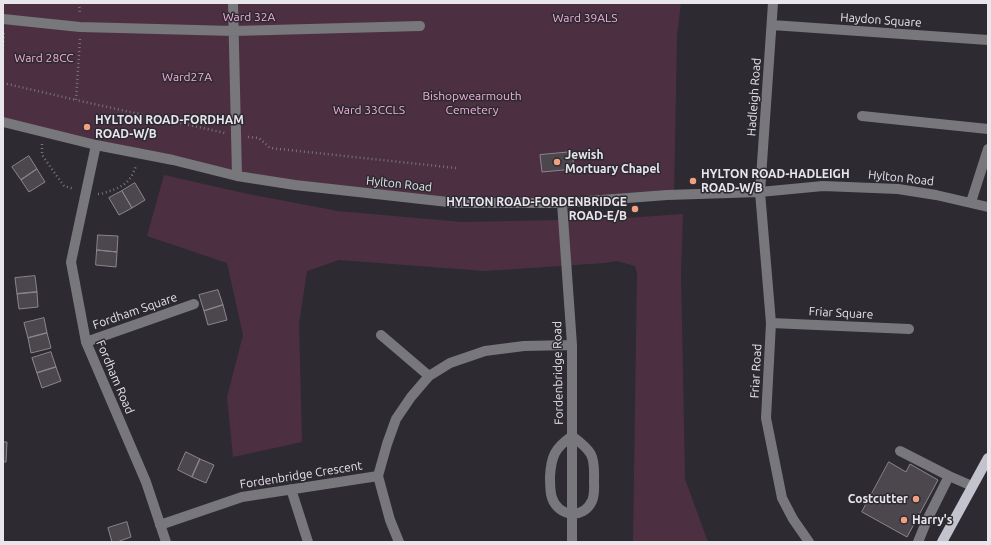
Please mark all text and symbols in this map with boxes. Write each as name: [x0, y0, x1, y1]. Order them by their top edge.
park label: Ward 32A: [223, 10, 275, 24]
street label: Haydon Square: [840, 10, 922, 30]
park label: Ward 39ALS: [552, 11, 618, 25]
park label: Ward 28CC: [14, 51, 74, 65]
street label: Hadleigh Road: [744, 57, 764, 137]
park label: Ward27A: [162, 70, 212, 84]
park label: Bishopwearmouth Cemetery: [422, 89, 522, 117]
park label: Ward 33CCLS: [333, 103, 405, 117]
place label: HYLTON ROAD-FORDHAM ROAD-W/B: [95, 113, 244, 141]
marker: HYLTON ROAD-FORDHAM ROAD-W/B: [82, 122, 92, 132]
place label: Jewish Mortuary Chapel: [565, 148, 660, 176]
marker: Jewish Mortuary Chapel: [552, 157, 562, 167]
place label: HYLTON ROAD-HADLEIGH ROAD-W/B: [701, 167, 850, 195]
street label: Hylton Road: [867, 167, 935, 189]
street label: Hylton Road: [365, 173, 433, 195]
marker: HYLTON ROAD-HADLEIGH ROAD-W/B: [688, 176, 698, 186]
place label: HYLTON ROAD-FORDENBRIDGE ROAD-E/B: [446, 195, 627, 223]
marker: HYLTON ROAD-FORDENBRIDGE ROAD-E/B: [630, 204, 640, 214]
street label: Fordham Square: [91, 290, 179, 332]
street label: Friar Square: [808, 304, 874, 322]
street label: Fordenbridge Road: [550, 321, 566, 425]
street label: Fordham Road: [93, 338, 137, 416]
street label: Friar Road: [747, 343, 765, 399]
street label: Fordenbridge Crescent: [239, 458, 363, 492]
place label: Costcutter: [848, 492, 908, 506]
marker: Costcutter: [911, 494, 921, 504]
place label: Harry's: [912, 513, 952, 527]
marker: Harry's: [899, 515, 909, 525]

